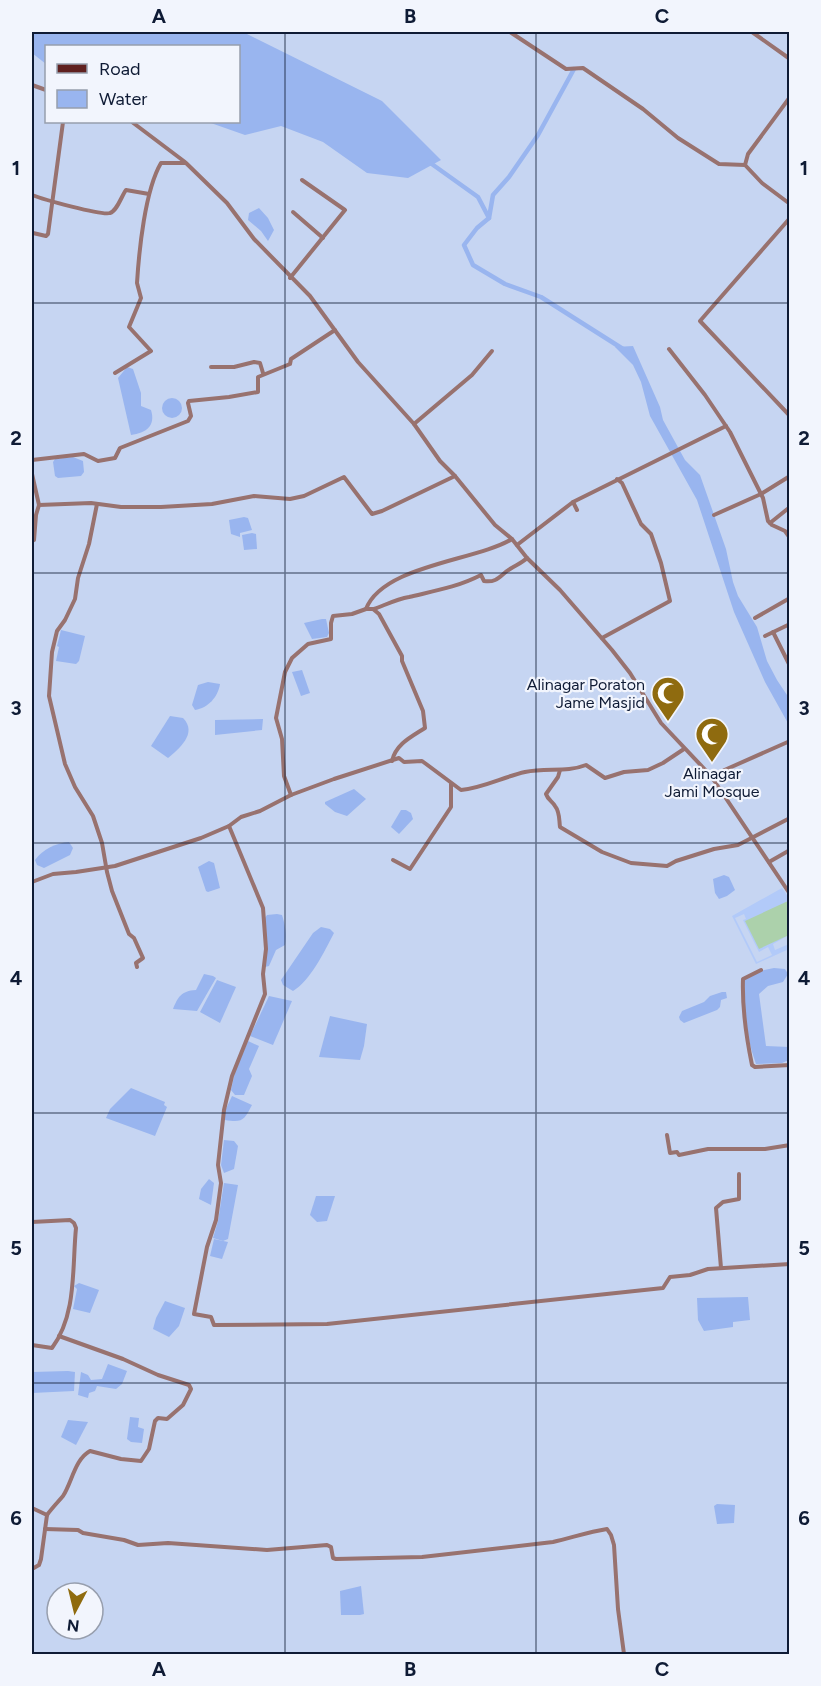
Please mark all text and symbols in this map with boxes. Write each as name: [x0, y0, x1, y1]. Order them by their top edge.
text: A: [152, 4, 167, 28]
text: B: [404, 4, 416, 28]
text: C: [655, 4, 669, 28]
legend: [45, 45, 240, 123]
text: Road: [99, 58, 140, 80]
text: Water: [99, 88, 147, 110]
text: 1: [12, 156, 20, 180]
text: 1: [800, 156, 808, 180]
text: 2: [10, 426, 22, 450]
text: 2: [798, 426, 810, 450]
place label: Alinagar Poraton Jame Masjid: [527, 675, 645, 712]
mosque icon: Alinagar Poraton Jame Masjid: [650, 675, 686, 722]
text: 3: [10, 696, 22, 720]
text: 3: [798, 696, 810, 720]
mosque icon: Alinagar Jami Mosque: [694, 716, 730, 763]
place label: Alinagar Jami Mosque: [665, 764, 760, 801]
text: 4: [10, 966, 23, 990]
text: 4: [798, 966, 811, 990]
text: 5: [10, 1236, 22, 1260]
text: 5: [798, 1236, 810, 1260]
text: 6: [10, 1506, 22, 1530]
text: 6: [798, 1506, 810, 1530]
north arrow: [45, 1581, 105, 1641]
text: N: [66, 1615, 81, 1636]
text: A: [152, 1657, 167, 1681]
text: B: [404, 1657, 416, 1681]
text: C: [655, 1657, 669, 1681]

